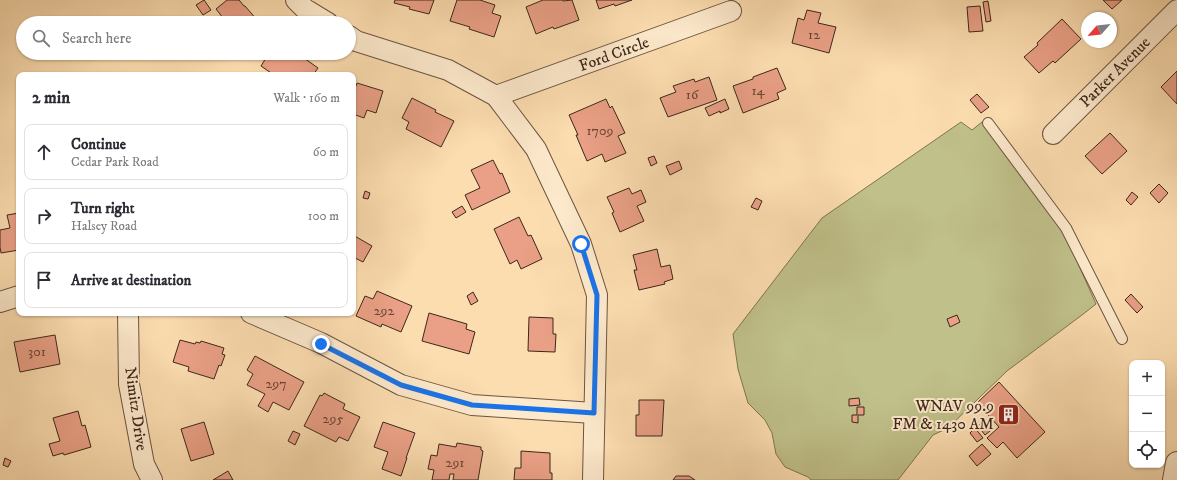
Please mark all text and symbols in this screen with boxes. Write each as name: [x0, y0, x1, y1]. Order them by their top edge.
north arrow: [1081, 12, 1117, 48]
search box: [16, 16, 356, 60]
house number: 12: [808, 26, 820, 44]
icon: search: [30, 27, 52, 49]
text: Search here: [62, 29, 131, 48]
street label: Ford Circle: [576, 32, 652, 76]
street label: Parker Avenue: [1075, 32, 1155, 112]
house number: 14: [751, 82, 766, 100]
house number: 16: [686, 86, 699, 104]
text: 2 min: [32, 87, 70, 109]
text: Walk · 160 m: [273, 90, 340, 106]
house number: 1709: [586, 122, 614, 140]
text: Continue: [71, 135, 126, 154]
icon: ahead: [33, 141, 55, 163]
text: 60 m: [313, 144, 339, 160]
text: Cedar Park Road: [71, 154, 159, 170]
text: Turn right: [71, 199, 134, 218]
icon: right: [33, 205, 55, 227]
text: 100 m: [308, 208, 339, 224]
text: Halsey Road: [71, 218, 137, 234]
route start: [572, 235, 590, 253]
icon: arrive: [33, 269, 55, 291]
text: Arrive at destination: [71, 271, 191, 290]
house number: 292: [374, 302, 394, 320]
route end: [312, 335, 330, 353]
house number: 301: [28, 343, 46, 361]
map controls: [1129, 360, 1165, 468]
button: +: [1129, 360, 1165, 396]
street label: Nimitz Drive: [120, 366, 152, 452]
house number: 297: [265, 375, 287, 393]
place label: WNAV 99.9 FM & 1430 AM: [892, 396, 994, 434]
button: −: [1129, 396, 1165, 432]
building icon: WNAV 99.9 FM & 1430 AM: [996, 402, 1022, 428]
house number: 295: [323, 410, 343, 428]
button: locate: [1129, 432, 1165, 468]
house number: 291: [446, 454, 464, 472]

